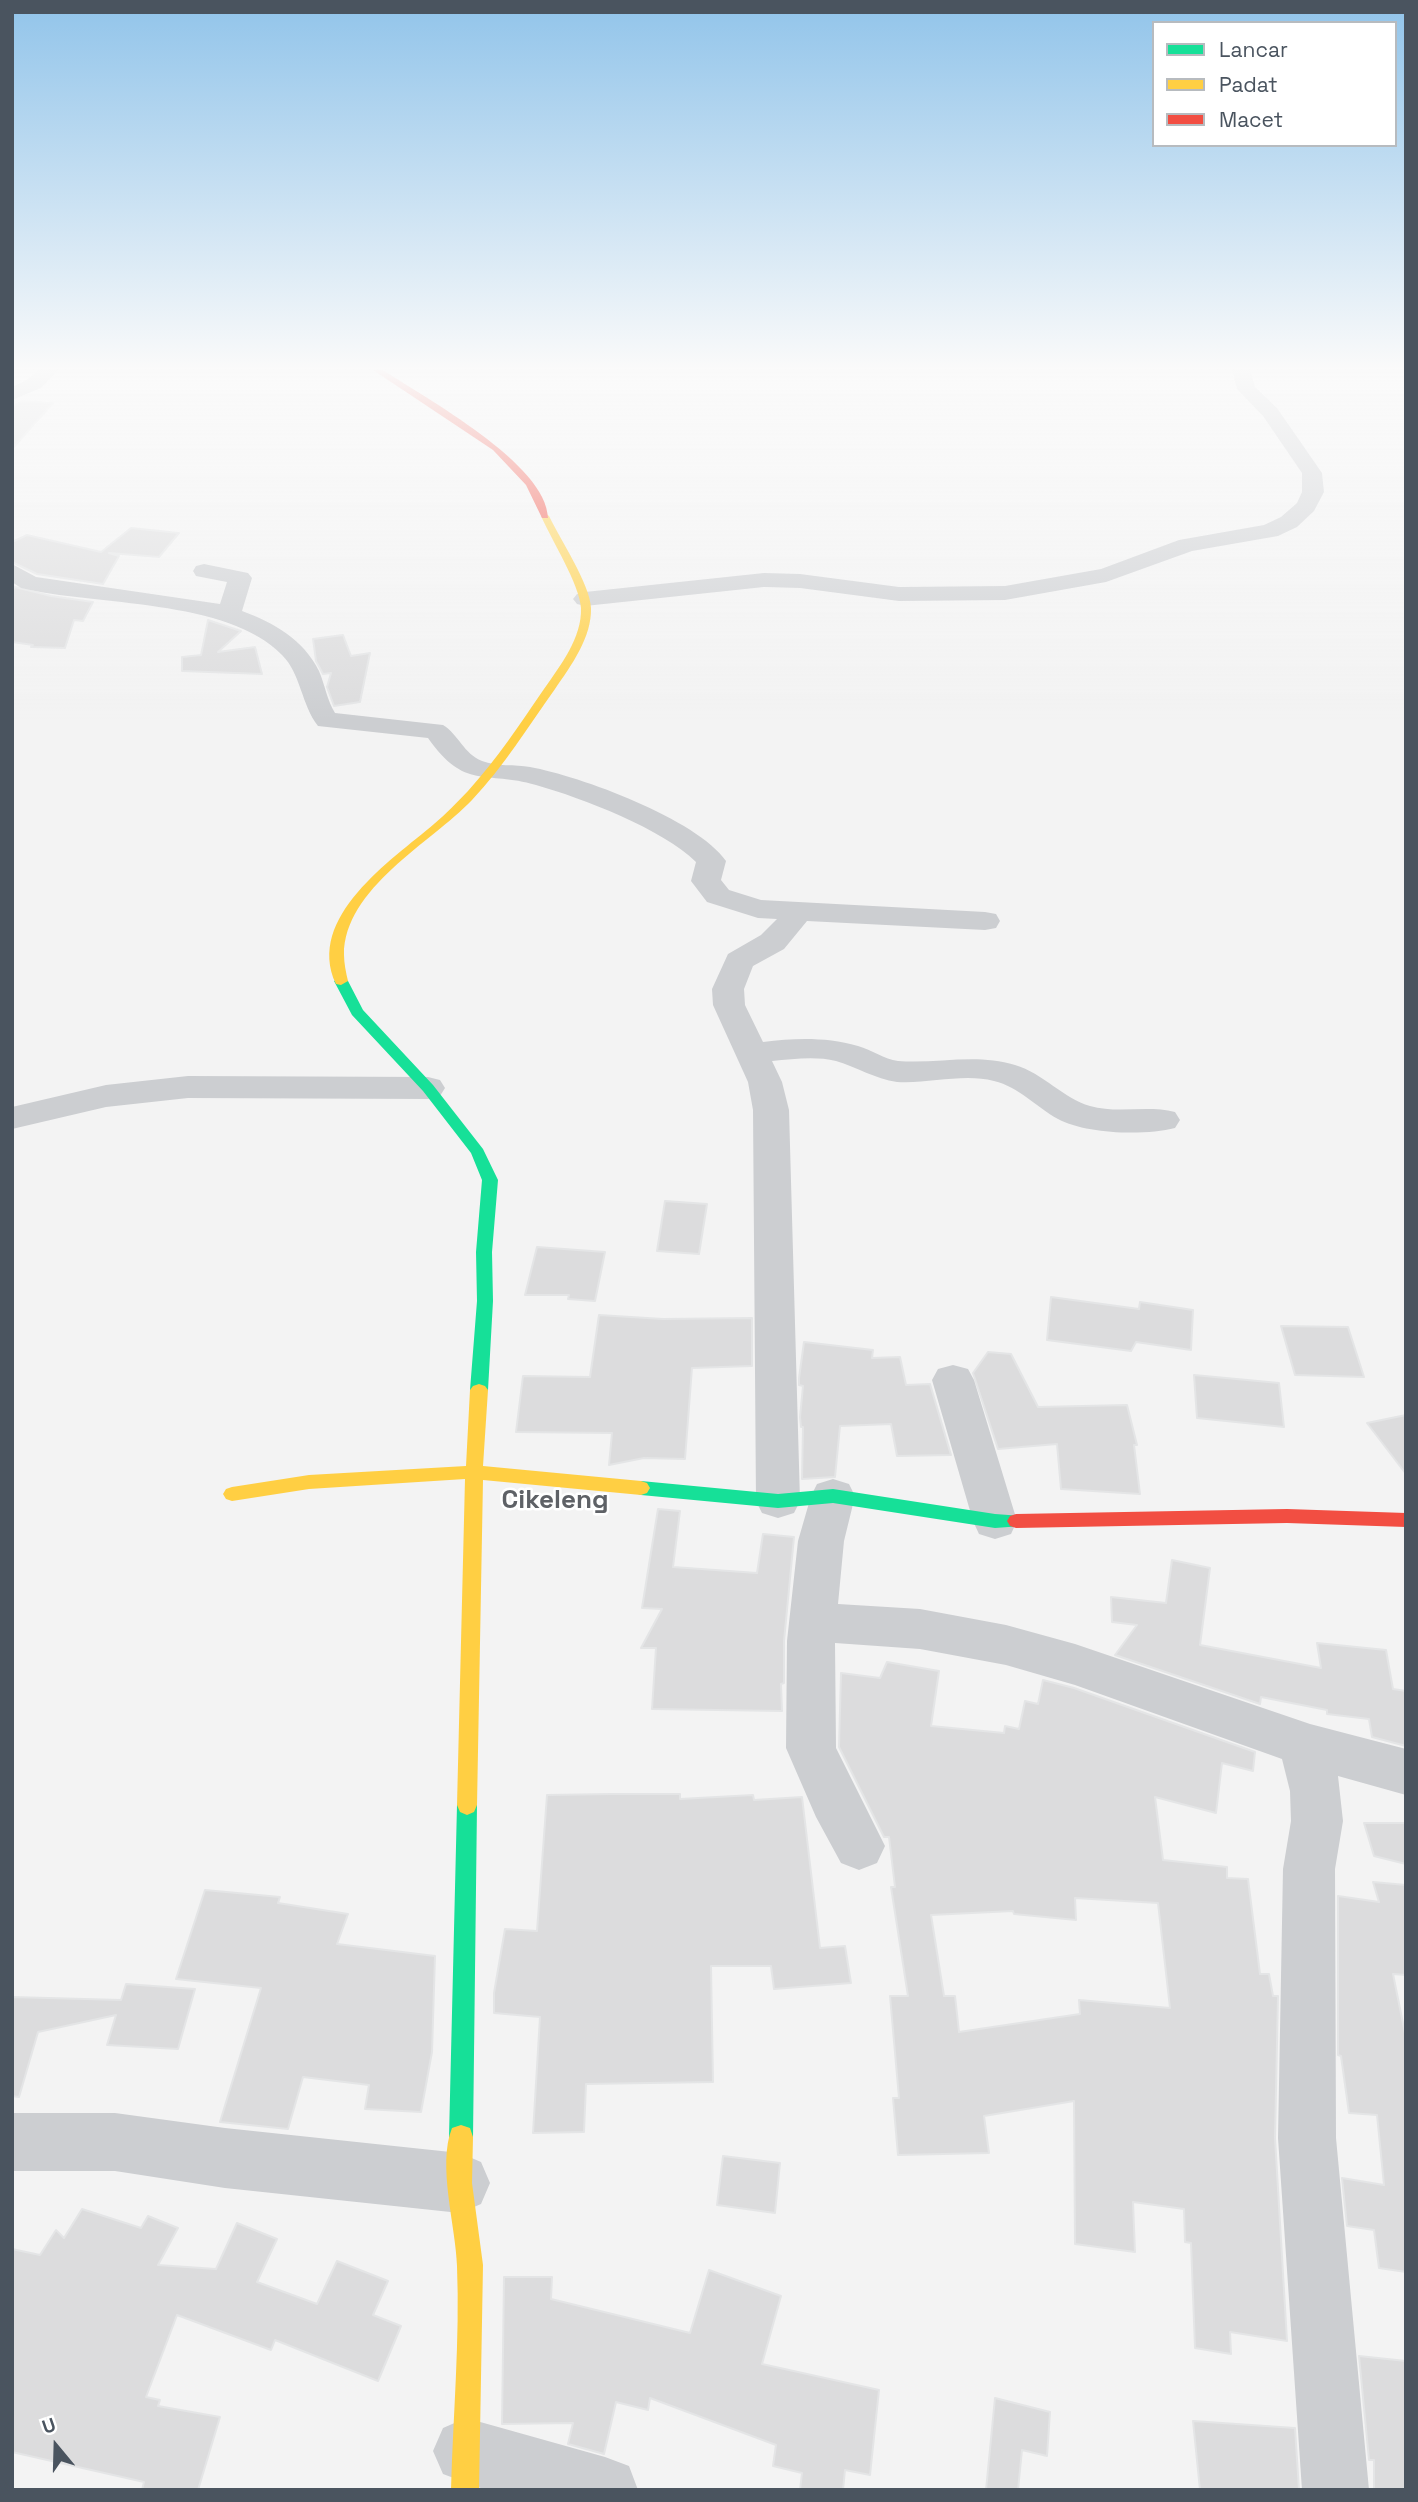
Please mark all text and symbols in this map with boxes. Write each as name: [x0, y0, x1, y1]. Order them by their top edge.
legend: [1152, 21, 1397, 147]
text: Lancar: [1219, 36, 1288, 63]
text: Padat: [1219, 71, 1278, 98]
text: Macet: [1219, 106, 1283, 133]
district label: Cikeleng: [501, 1485, 609, 1517]
north arrow: [21, 2411, 91, 2481]
text: U: [39, 2412, 59, 2440]

